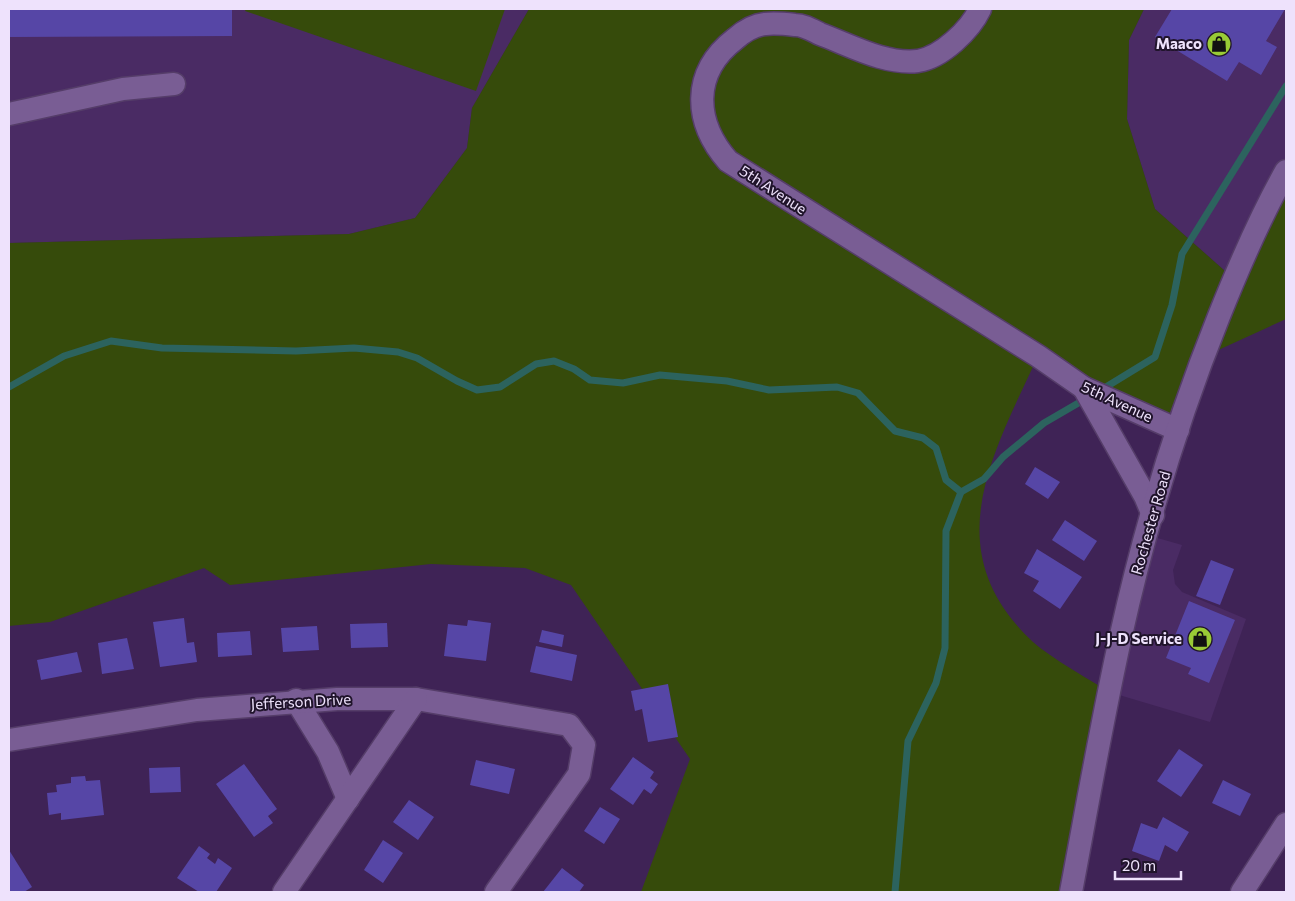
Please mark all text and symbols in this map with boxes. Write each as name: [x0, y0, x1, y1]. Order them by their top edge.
shop icon: Maaco: [1206, 31, 1232, 57]
place label: Maaco: [1156, 34, 1202, 52]
street label: 5th Avenue: [737, 161, 810, 218]
street label: 5th Avenue: [1079, 377, 1156, 425]
street label: Rochester Road: [1127, 469, 1173, 577]
shop icon: J-J-D Service: [1187, 626, 1213, 652]
place label: J-J-D Service: [1095, 629, 1182, 647]
street label: Jefferson Drive: [250, 689, 352, 713]
scale bar: [1115, 848, 1181, 880]
text: 20 m: [1122, 856, 1156, 874]

